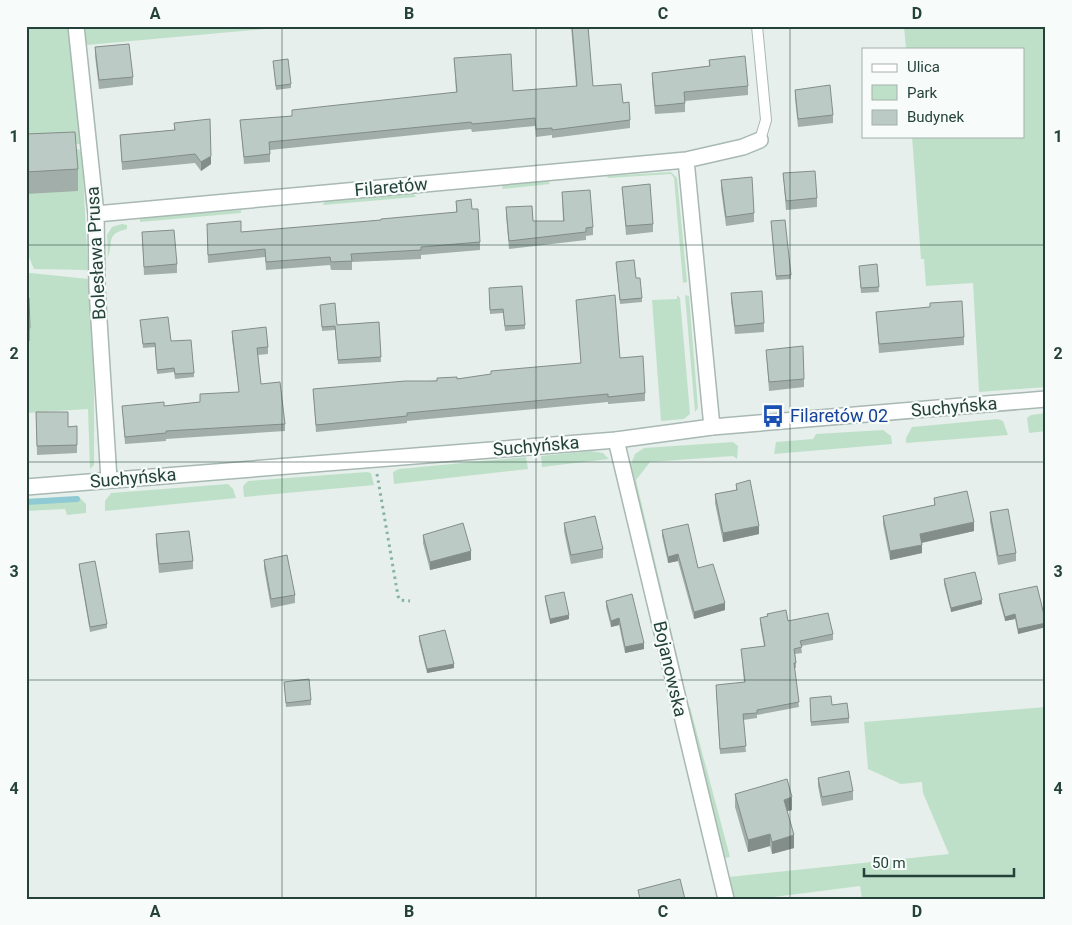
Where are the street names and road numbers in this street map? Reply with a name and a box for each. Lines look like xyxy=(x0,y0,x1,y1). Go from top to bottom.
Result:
street label: Filaretów xyxy=(353,173,429,200)
street label: Bolesława Prusa xyxy=(82,186,109,320)
street label: Suchyńska xyxy=(910,392,998,421)
street label: Suchyńska xyxy=(492,431,580,460)
street label: Suchyńska xyxy=(89,463,177,492)
street label: Bojanowska xyxy=(649,619,692,719)

